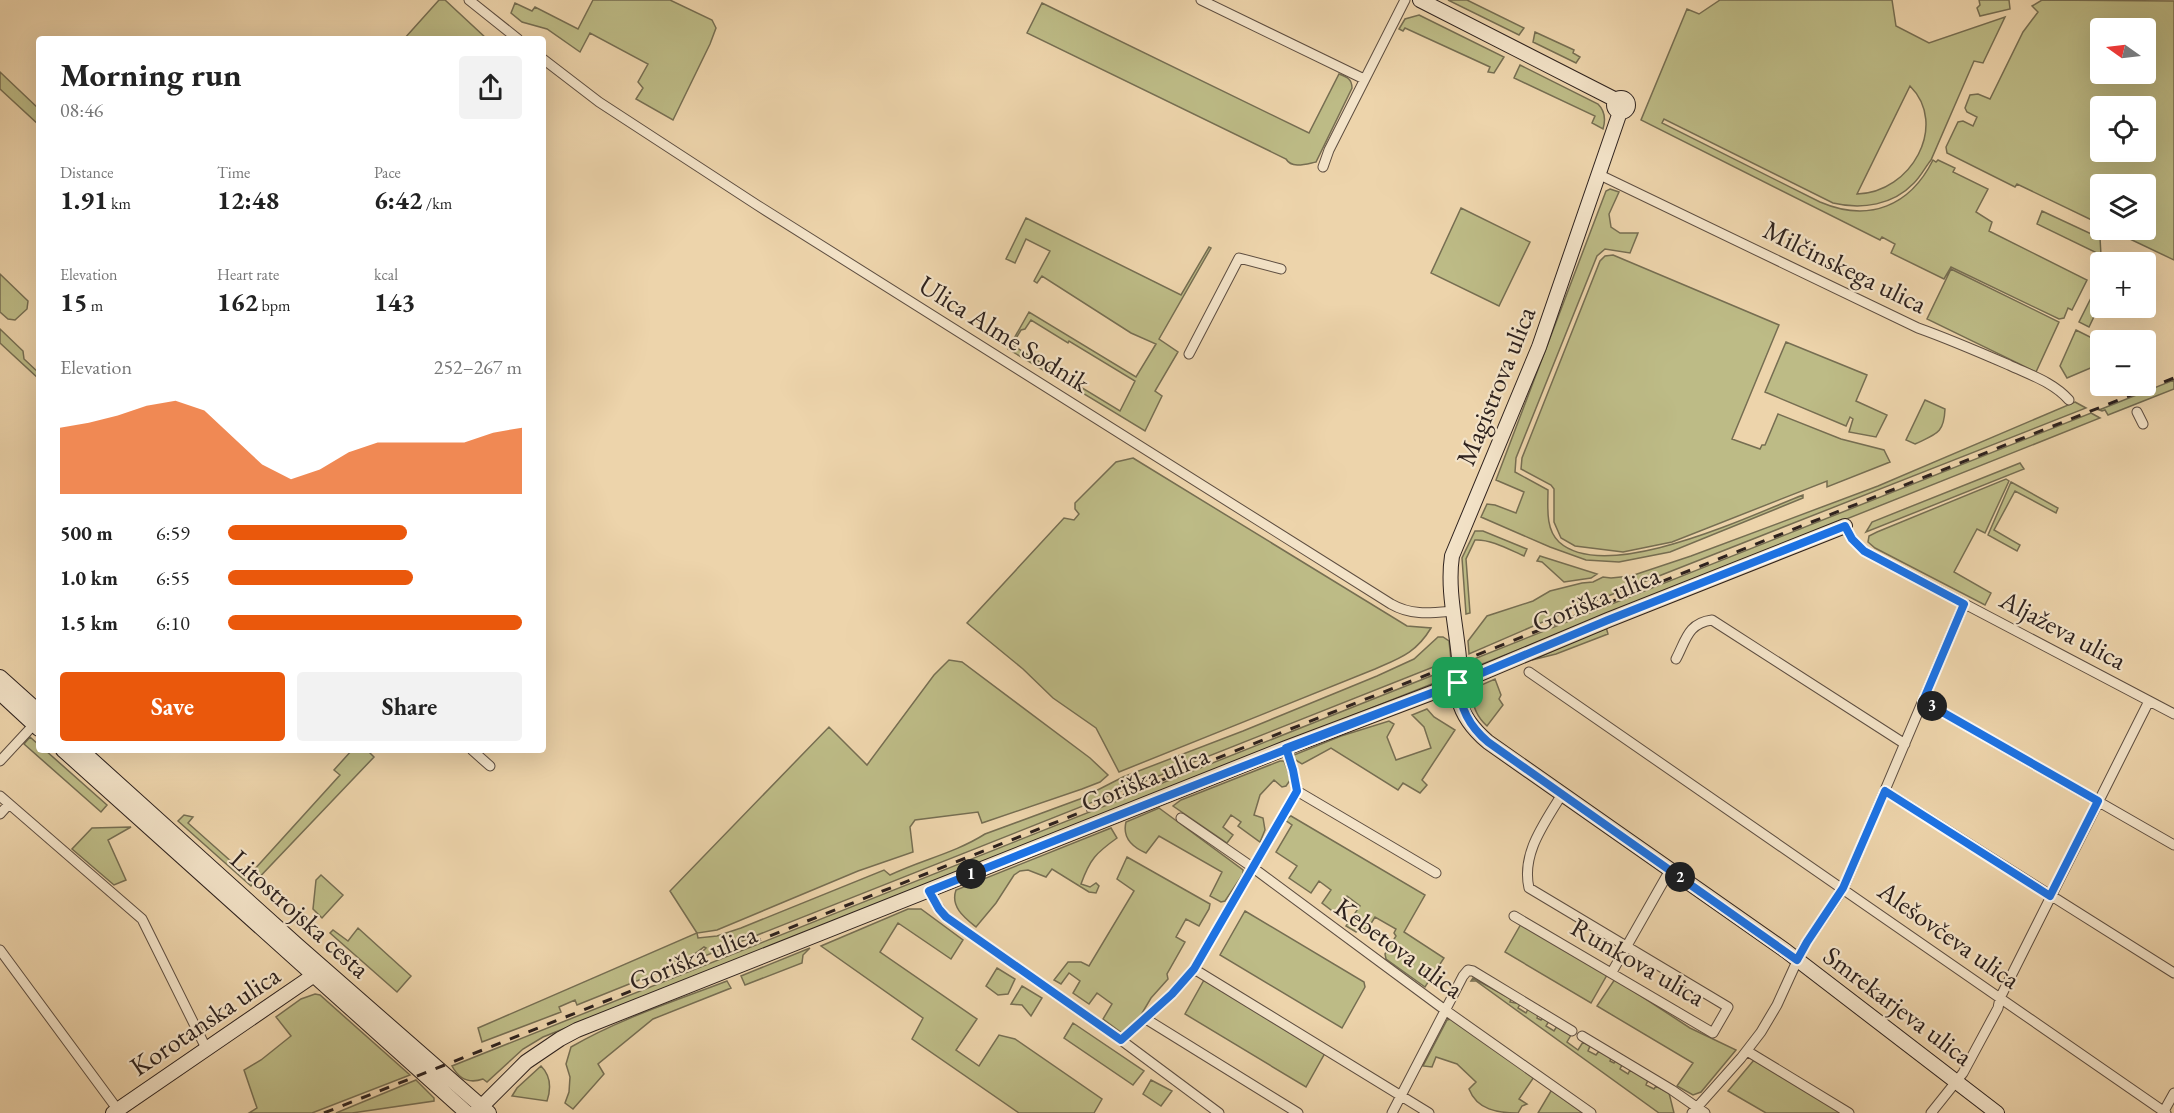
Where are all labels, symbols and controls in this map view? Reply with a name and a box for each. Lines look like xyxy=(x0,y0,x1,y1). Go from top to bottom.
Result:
north arrow xyxy=(2090,18,2156,84)
map controls xyxy=(2090,18,2156,396)
text: Morning run xyxy=(60,53,242,96)
button: share xyxy=(459,56,522,119)
button: locate xyxy=(2090,96,2156,162)
text: 08:46 xyxy=(60,97,103,123)
text: Distance xyxy=(60,162,113,183)
text: Time xyxy=(217,162,250,183)
text: Pace xyxy=(374,162,401,183)
button: layers xyxy=(2090,174,2156,240)
text: 1.91 xyxy=(60,183,108,217)
text: 12:48 xyxy=(217,183,279,217)
text: 6:42 xyxy=(374,183,423,217)
text: km xyxy=(108,193,131,214)
text: /km xyxy=(423,193,452,214)
street label: Milčinskega ulica xyxy=(1758,212,1933,321)
button: + xyxy=(2090,252,2156,318)
text: Elevation xyxy=(60,264,118,285)
text: Heart rate xyxy=(217,264,279,285)
text: kcal xyxy=(374,264,398,285)
street label: Ulica Alme Sodnik xyxy=(912,267,1097,400)
text: 15 xyxy=(60,285,88,319)
text: 162 xyxy=(217,285,258,319)
text: 143 xyxy=(374,285,415,319)
text: m xyxy=(88,295,103,316)
text: bpm xyxy=(258,295,290,316)
street label: Magistrova ulica xyxy=(1448,301,1543,470)
button: − xyxy=(2090,330,2156,396)
text: Elevation xyxy=(60,354,132,380)
text: 252–267 m xyxy=(434,354,522,380)
text: 500 m xyxy=(60,520,113,546)
text: 6:59 xyxy=(156,520,190,546)
street label: Goriška ulica xyxy=(1527,557,1665,640)
text: 1.0 km xyxy=(60,565,118,591)
text: 6:55 xyxy=(156,565,190,591)
street label: Aljaževa ulica xyxy=(1993,581,2133,678)
text: 1.5 km xyxy=(60,610,118,636)
text: 6:10 xyxy=(156,610,190,636)
pin xyxy=(1432,657,1483,708)
icon: arrive xyxy=(1441,666,1474,699)
button: Save xyxy=(60,672,285,741)
button: Share xyxy=(297,672,522,741)
pin: 3 xyxy=(1917,691,1947,721)
text: 3 xyxy=(1928,695,1936,716)
street label: Goriška ulica xyxy=(1076,737,1214,820)
street label: Litostrojska cesta xyxy=(223,842,378,986)
pin: 1 xyxy=(956,859,986,889)
pin: 2 xyxy=(1665,862,1695,892)
text: 1 xyxy=(967,863,975,884)
text: 2 xyxy=(1676,866,1684,887)
street label: Alešovčeva ulica xyxy=(1871,872,2027,997)
street label: Kebetova ulica xyxy=(1328,889,1471,1006)
street label: Runkova ulica xyxy=(1565,909,1712,1014)
street label: Goriška ulica xyxy=(624,916,762,999)
street label: Smrekarjeva ulica xyxy=(1816,938,1980,1073)
street label: Korotanska ulica xyxy=(123,957,287,1084)

